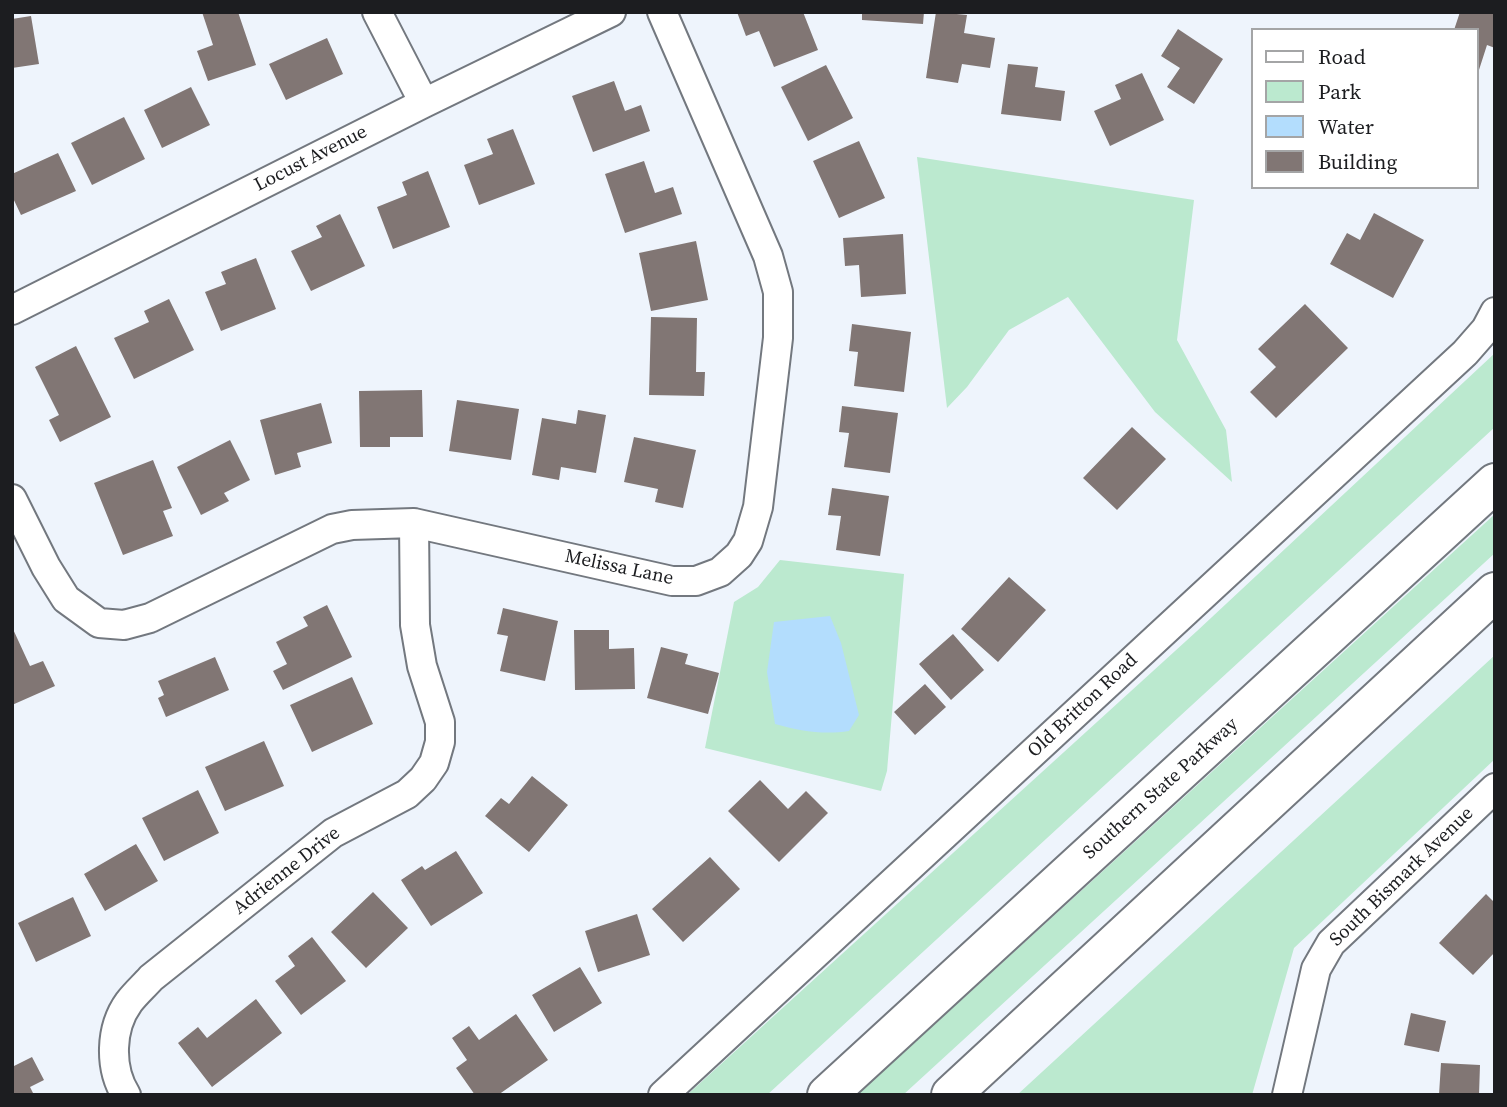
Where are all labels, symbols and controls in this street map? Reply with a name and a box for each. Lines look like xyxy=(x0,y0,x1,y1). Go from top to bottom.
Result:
legend xyxy=(1252,28,1479,189)
text: Road xyxy=(1318,42,1366,71)
text: Park xyxy=(1318,77,1361,106)
text: Water xyxy=(1318,112,1374,141)
street label: Locust Avenue xyxy=(251,121,371,197)
text: Building xyxy=(1318,147,1397,176)
street label: Melissa Lane xyxy=(563,545,675,591)
street label: Old Britton Road xyxy=(1023,649,1143,763)
street label: Southern State Parkway xyxy=(1079,713,1243,865)
street label: South Bismark Avenue xyxy=(1326,803,1478,951)
street label: Adrienne Drive xyxy=(229,822,345,920)

